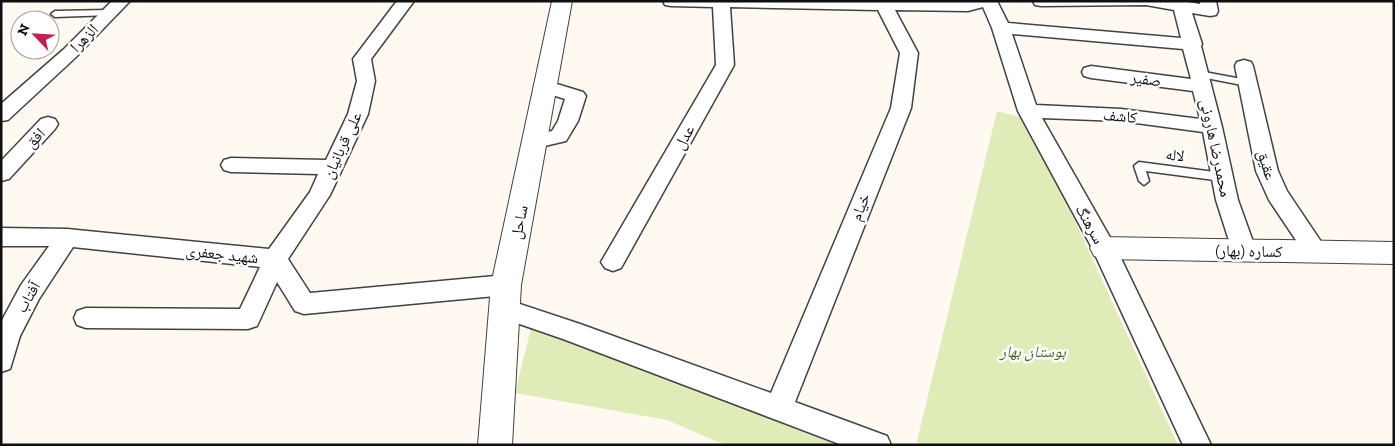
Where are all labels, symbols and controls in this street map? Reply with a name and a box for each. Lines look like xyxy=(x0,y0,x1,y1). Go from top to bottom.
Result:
north arrow xyxy=(10,10,60,60)
street label: الزهرا xyxy=(66,20,102,56)
text: N xyxy=(14,21,34,38)
street label: صفیر xyxy=(1128,67,1163,91)
street label: محمدرضا هارونی xyxy=(1195,97,1236,199)
street label: کاشف xyxy=(1102,105,1138,127)
street label: علی قربانیان xyxy=(318,108,367,182)
street label: عدل xyxy=(669,121,699,153)
street label: افق xyxy=(21,124,50,153)
street label: لاله xyxy=(1164,144,1186,166)
street label: عقیق xyxy=(1253,148,1281,183)
street label: خیام xyxy=(846,191,875,224)
street label: سرهنگ xyxy=(1071,201,1109,247)
street label: ساحل xyxy=(506,203,533,241)
street label: شهید جعفری xyxy=(185,241,259,268)
street label: کساره (بهار) xyxy=(1215,241,1283,261)
street label: آفتاب xyxy=(12,277,45,316)
park label: بوستان بهار xyxy=(999,342,1067,362)

